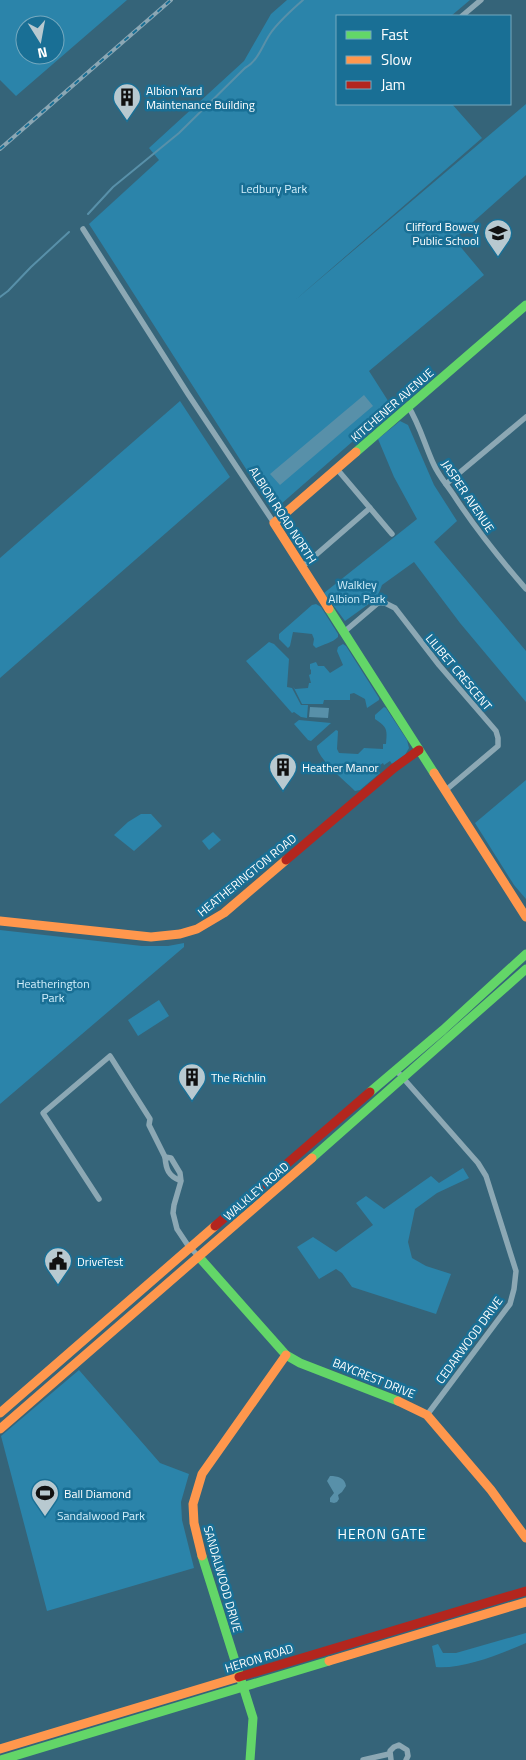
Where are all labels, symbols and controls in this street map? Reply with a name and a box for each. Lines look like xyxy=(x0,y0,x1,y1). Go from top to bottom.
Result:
north arrow xyxy=(15,15,65,65)
legend xyxy=(336,15,511,105)
text: Fast xyxy=(381,23,409,46)
text: N xyxy=(36,42,49,64)
text: Slow xyxy=(381,48,412,71)
text: Jam xyxy=(381,73,405,96)
place label: Albion Yard Maintenance Building xyxy=(146,81,255,114)
building icon: Albion Yard Maintenance Building xyxy=(112,82,142,121)
park label: Ledbury Park xyxy=(241,179,307,198)
place label: Clifford Bowey Public School xyxy=(405,217,479,250)
school or university icon: Clifford Bowey Public School xyxy=(483,218,513,257)
street label: KITCHENER AVENUE xyxy=(346,363,438,447)
street label: JASPER AVENUE xyxy=(437,456,499,536)
street label: ALBION ROAD NORTH xyxy=(244,463,322,567)
park label: Walkley Albion Park xyxy=(328,575,386,608)
street label: LILIBET CRESCENT xyxy=(421,630,497,715)
building icon: Heather Manor xyxy=(268,752,298,791)
place label: Heather Manor xyxy=(302,758,379,777)
street label: HEATHERINGTON ROAD xyxy=(193,829,301,921)
park label: Heatherington Park xyxy=(16,974,90,1007)
building icon: The Richlin xyxy=(177,1062,207,1101)
place label: The Richlin xyxy=(211,1068,266,1087)
street label: WALKLEY ROAD xyxy=(219,1157,293,1225)
public building icon: DriveTest xyxy=(43,1246,73,1285)
place label: DriveTest xyxy=(77,1252,124,1271)
street label: CEDARWOOD DRIVE xyxy=(431,1292,507,1388)
street label: BAYCREST DRIVE xyxy=(330,1353,419,1403)
sports icon: Ball Diamond xyxy=(30,1478,60,1517)
place label: Ball Diamond xyxy=(64,1484,131,1503)
park label: Sandalwood Park xyxy=(57,1506,145,1525)
street label: SANDALWOOD DRIVE xyxy=(199,1523,247,1635)
district label: HERON GATE xyxy=(337,1523,427,1544)
street label: HERON ROAD xyxy=(222,1638,296,1677)

